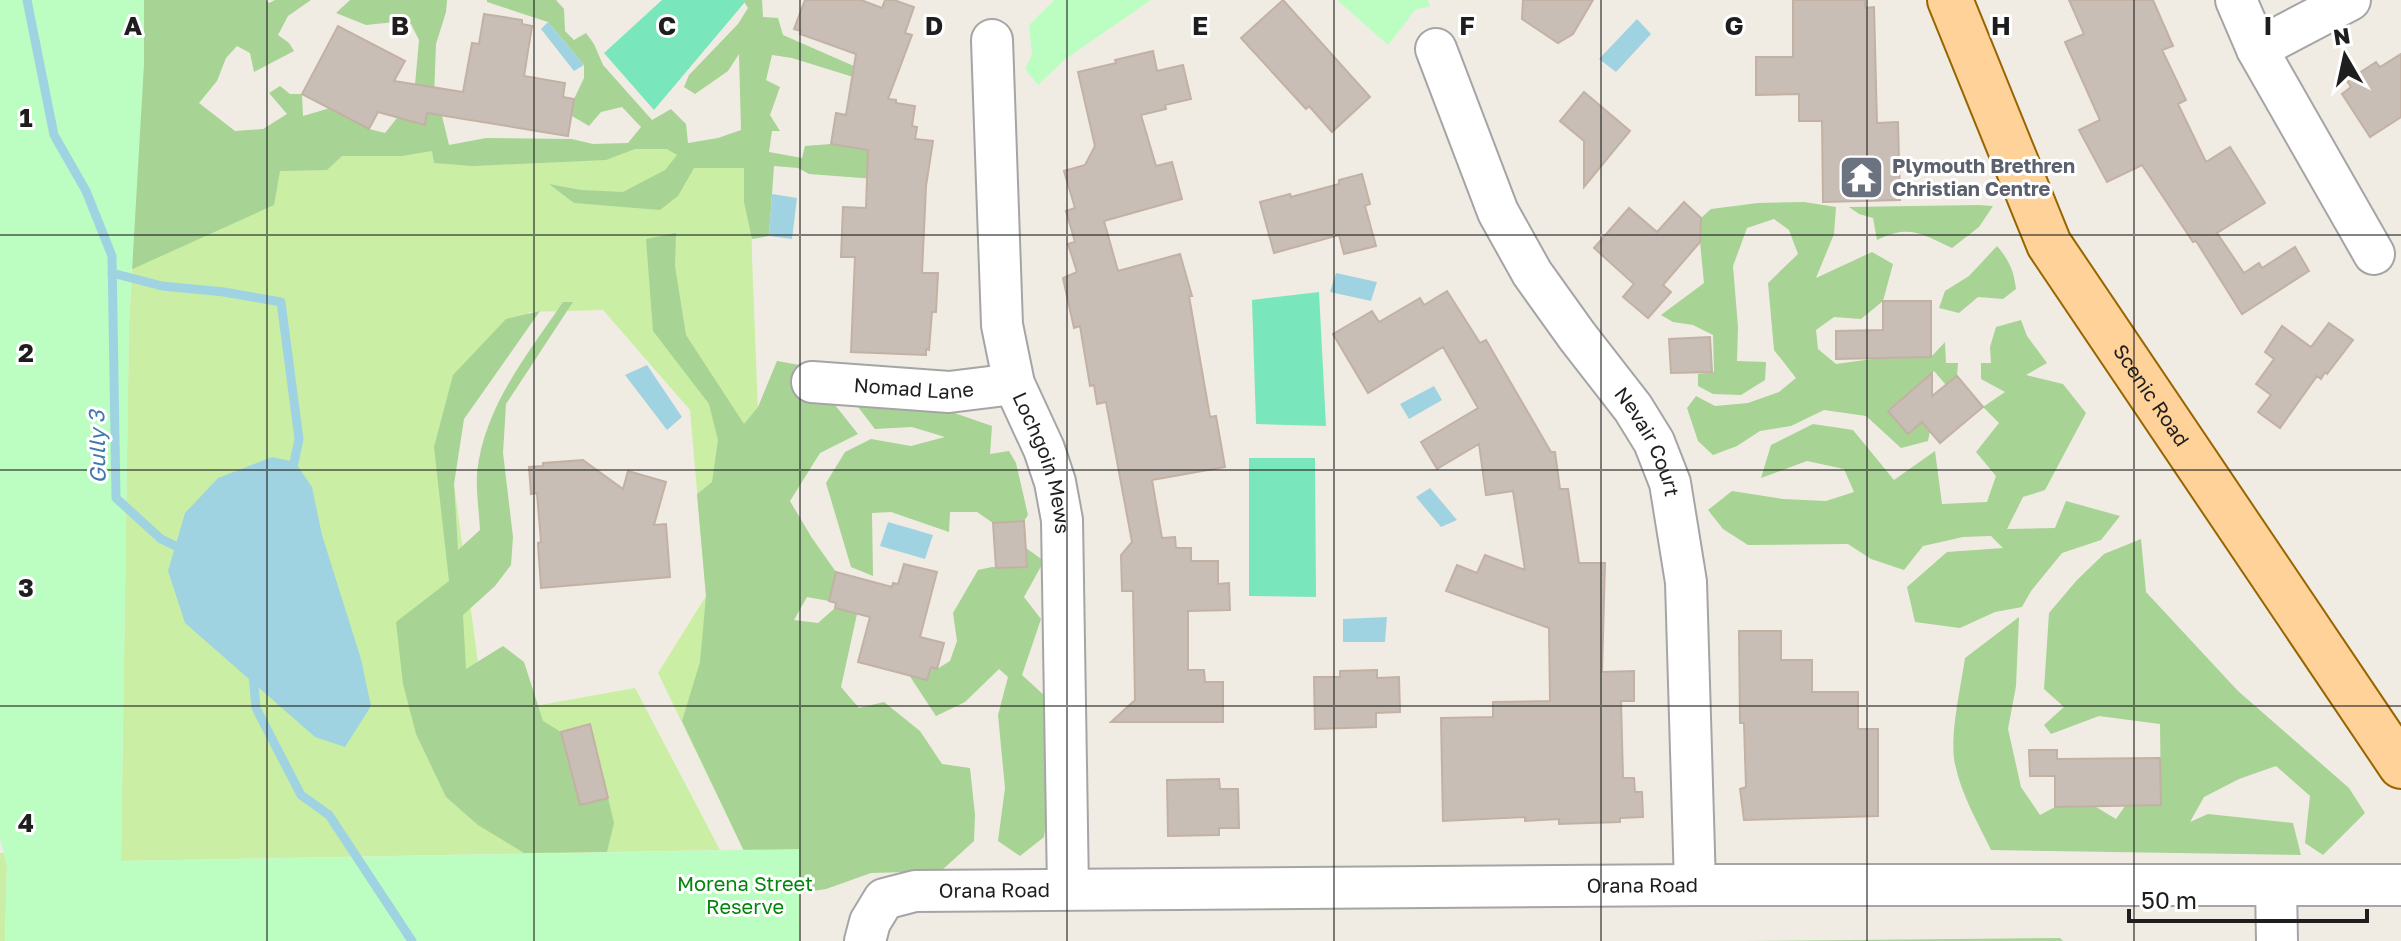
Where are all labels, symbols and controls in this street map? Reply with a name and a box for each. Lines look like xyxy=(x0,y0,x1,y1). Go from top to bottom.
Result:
text: A xyxy=(124,10,143,41)
text: B xyxy=(391,10,409,41)
text: C xyxy=(658,10,676,41)
text: D xyxy=(925,10,943,41)
text: E xyxy=(1192,10,1208,41)
text: F xyxy=(1459,10,1475,41)
text: G xyxy=(1724,10,1744,41)
text: H xyxy=(1991,10,2011,41)
text: I xyxy=(2264,10,2272,41)
north arrow xyxy=(2305,16,2385,96)
text: N xyxy=(2331,21,2352,50)
text: 1 xyxy=(19,102,33,133)
place label: Plymouth Brethren Christian Centre xyxy=(1892,153,2075,200)
temple icon: Plymouth Brethren Christian Centre xyxy=(1837,154,1885,202)
text: 2 xyxy=(18,337,34,368)
street label: Scenic Road xyxy=(2109,339,2195,451)
street label: Nomad Lane xyxy=(853,372,975,403)
street label: Nevair Court xyxy=(1610,382,1685,498)
street label: Lochgoin Mews xyxy=(1008,388,1075,534)
water label: Gully 3 xyxy=(82,408,111,484)
text: 3 xyxy=(18,572,34,603)
text: 4 xyxy=(18,807,34,838)
park label: Morena Street Reserve xyxy=(677,871,813,918)
street label: Orana Road xyxy=(1587,872,1698,897)
scale bar xyxy=(2129,873,2367,923)
street label: Orana Road xyxy=(939,877,1050,902)
text: 50 m xyxy=(2141,885,2197,914)

